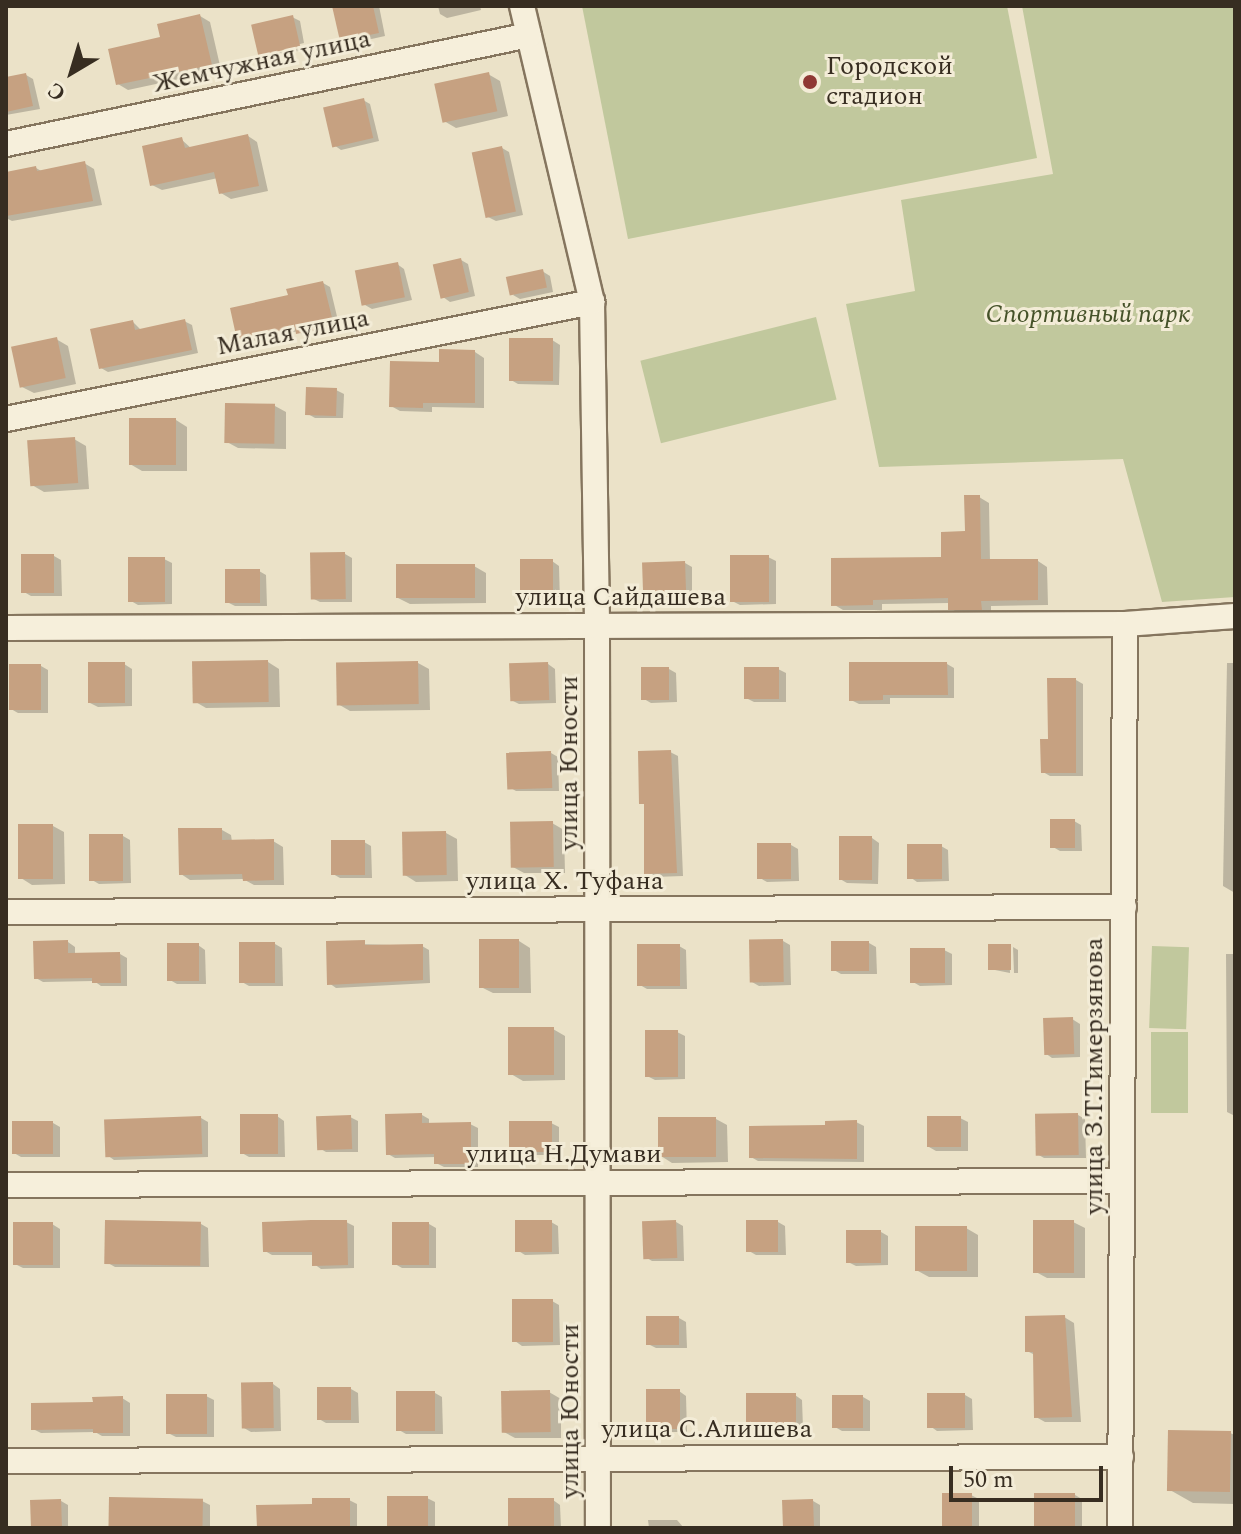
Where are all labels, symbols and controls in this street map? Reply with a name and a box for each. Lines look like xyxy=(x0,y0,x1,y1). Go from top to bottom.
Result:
street label: Жемчужная улица xyxy=(150,24,374,100)
north arrow xyxy=(32,32,112,112)
place label: Городской стадион xyxy=(826,51,953,112)
text: С xyxy=(41,73,73,109)
marker: Городской стадион xyxy=(801,73,819,91)
park label: Спортивный парк xyxy=(986,299,1190,331)
street label: Малая улица xyxy=(214,303,372,363)
street label: улица Сайдашева xyxy=(516,582,726,614)
street label: улица Юности xyxy=(554,676,586,850)
street label: улица Х. Туфана xyxy=(466,866,664,898)
street label: улица З.Т.Тимерзянова xyxy=(1079,938,1111,1214)
street label: улица Н.Думави xyxy=(466,1139,662,1171)
street label: улица Юности xyxy=(555,1324,587,1498)
street label: улица С.Алишева xyxy=(602,1414,812,1446)
scale bar xyxy=(953,1450,1107,1500)
text: 50 m xyxy=(963,1462,1014,1498)

